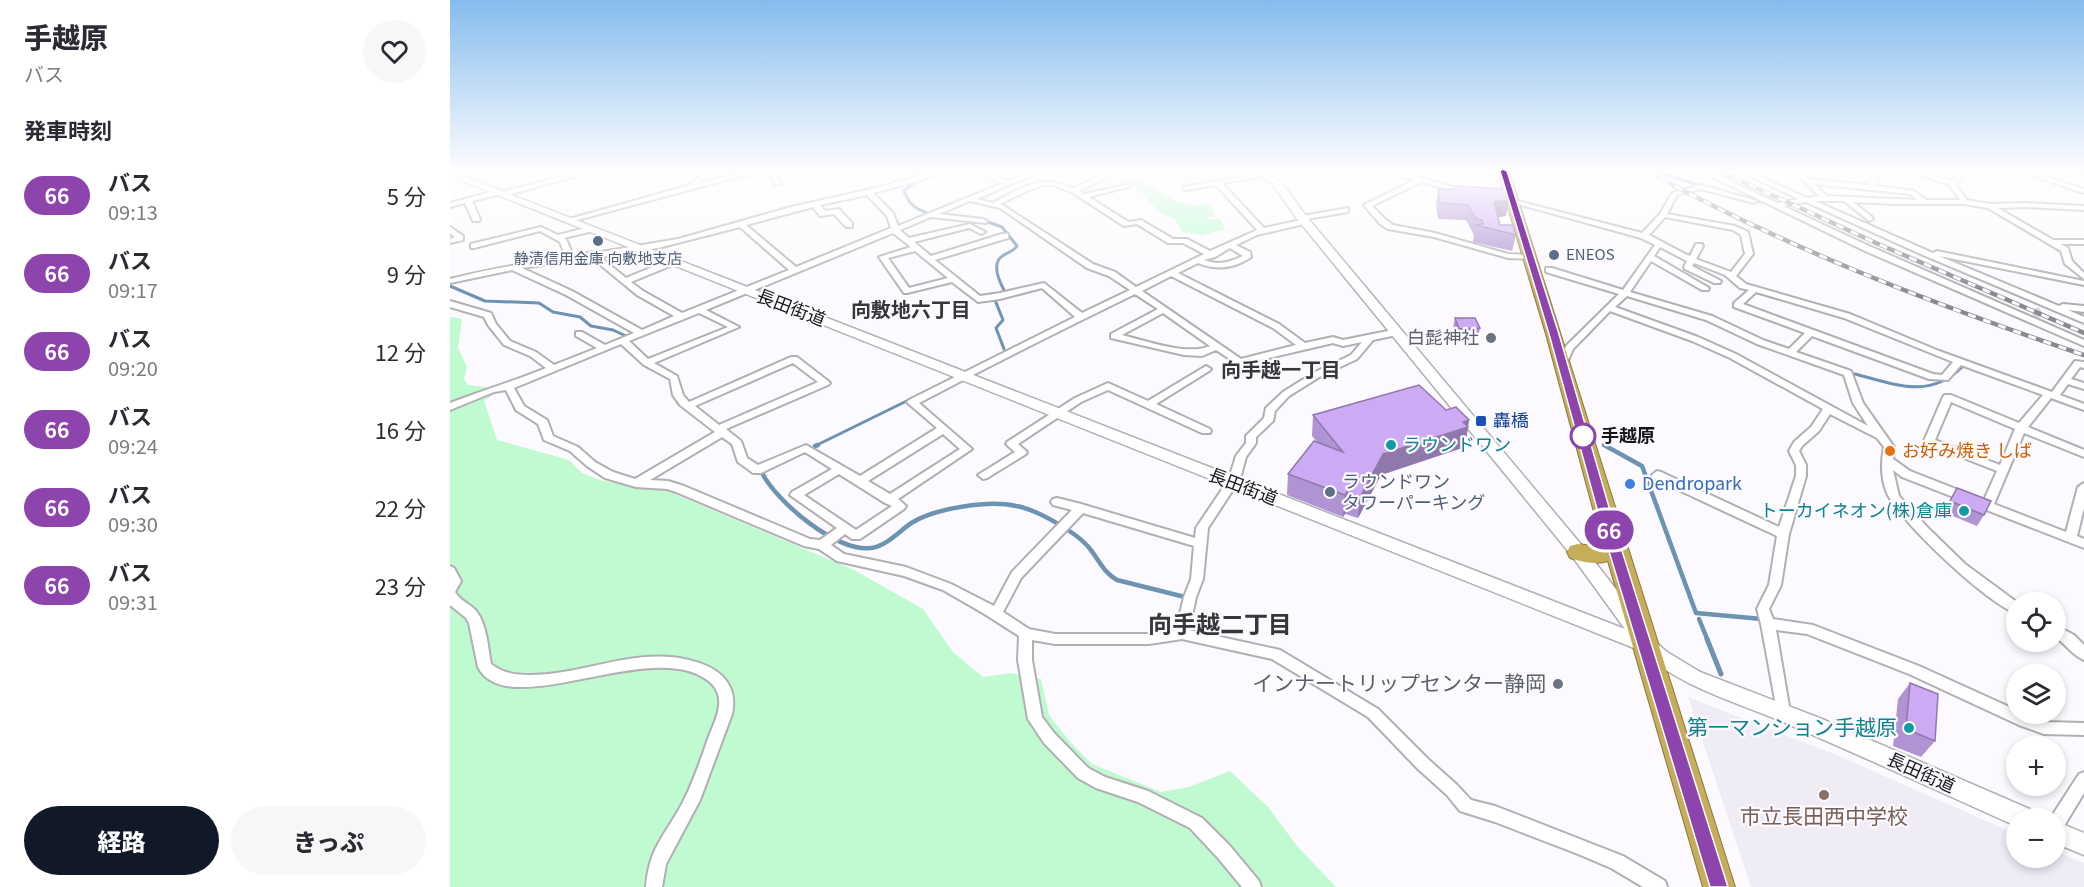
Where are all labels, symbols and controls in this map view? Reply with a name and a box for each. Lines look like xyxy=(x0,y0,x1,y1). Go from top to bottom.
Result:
text: 手越原 xyxy=(24,16,108,56)
button: heart xyxy=(363,20,426,83)
text: バス xyxy=(24,59,64,88)
text: 発車時刻 xyxy=(24,113,112,145)
text: バス xyxy=(108,165,152,197)
text: 5 分 xyxy=(387,179,426,211)
text: 66 xyxy=(45,180,69,210)
text: 09:13 xyxy=(108,197,158,226)
marker: 静清信用金庫 向敷地支店 xyxy=(591,234,605,248)
text: バス xyxy=(108,243,152,275)
place label: ENEOS xyxy=(1566,243,1615,264)
place label: 静清信用金庫 向敷地支店 xyxy=(514,247,682,268)
marker: ENEOS xyxy=(1547,248,1561,262)
text: 9 分 xyxy=(387,257,426,289)
text: 66 xyxy=(45,258,69,288)
text: 09:17 xyxy=(108,275,158,304)
street label: 長田街道 xyxy=(753,281,830,331)
district label: 向敷地六丁目 xyxy=(851,294,971,323)
text: バス xyxy=(108,321,152,353)
place label: 白髭神社 xyxy=(1407,323,1479,349)
marker: 白髭神社 xyxy=(1484,331,1498,345)
text: 12 分 xyxy=(375,335,426,367)
text: 66 xyxy=(45,336,69,366)
text: 09:20 xyxy=(108,353,158,382)
district label: 向手越一丁目 xyxy=(1221,354,1341,383)
text: バス xyxy=(108,399,152,431)
place label: 轟橋 xyxy=(1493,406,1529,432)
text: 16 分 xyxy=(375,413,426,445)
text: 66 xyxy=(45,414,69,444)
marker: 轟橋 xyxy=(1474,414,1488,428)
place label: 手越原 xyxy=(1601,421,1655,447)
marker: 手越原 xyxy=(1570,423,1596,449)
place label: ラウンドワン xyxy=(1403,430,1511,456)
text: 09:24 xyxy=(108,431,158,460)
place label: お好み焼き しば xyxy=(1902,436,2032,462)
marker: ラウンドワン xyxy=(1384,438,1398,452)
marker: お好み焼き しば xyxy=(1883,444,1897,458)
street label: 長田街道 xyxy=(1205,460,1282,510)
place label: ラウンドワン タワーパーキング xyxy=(1342,467,1485,514)
place label: Dendropark xyxy=(1642,469,1742,495)
text: バス xyxy=(108,477,152,509)
marker: Dendropark xyxy=(1623,477,1637,491)
marker: ラウンドワン タワーパーキング xyxy=(1323,485,1337,499)
text: 22 分 xyxy=(375,491,426,523)
text: 66 xyxy=(45,492,69,522)
place label: トーカイネオン(株)倉庫 xyxy=(1760,496,1952,522)
marker: トーカイネオン(株)倉庫 xyxy=(1957,504,1971,518)
text: 09:30 xyxy=(108,509,158,538)
line badge: 66 xyxy=(1582,510,1636,550)
text: 66 xyxy=(1597,515,1621,545)
text: バス xyxy=(108,555,152,587)
text: 23 分 xyxy=(375,569,426,601)
text: 66 xyxy=(45,570,69,600)
text: 09:31 xyxy=(108,587,158,616)
map controls xyxy=(2006,592,2066,868)
button: locate xyxy=(2006,592,2066,652)
district label: 向手越二丁目 xyxy=(1148,605,1292,640)
button: layers xyxy=(2006,664,2066,724)
place label: インナートリップセンター静岡 xyxy=(1252,667,1546,697)
marker: インナートリップセンター静岡 xyxy=(1551,677,1565,691)
place label: 第一マンション手越原 xyxy=(1687,711,1897,741)
marker: 第一マンション手越原 xyxy=(1902,721,1916,735)
button: + xyxy=(2006,736,2066,796)
street label: 長田街道 xyxy=(1884,745,1960,798)
marker: 市立長田西中学校 xyxy=(1817,788,1831,802)
place label: 市立長田西中学校 xyxy=(1740,800,1908,830)
button: 経路 xyxy=(24,806,219,875)
button: きっぷ xyxy=(231,806,426,875)
button: − xyxy=(2006,808,2066,868)

